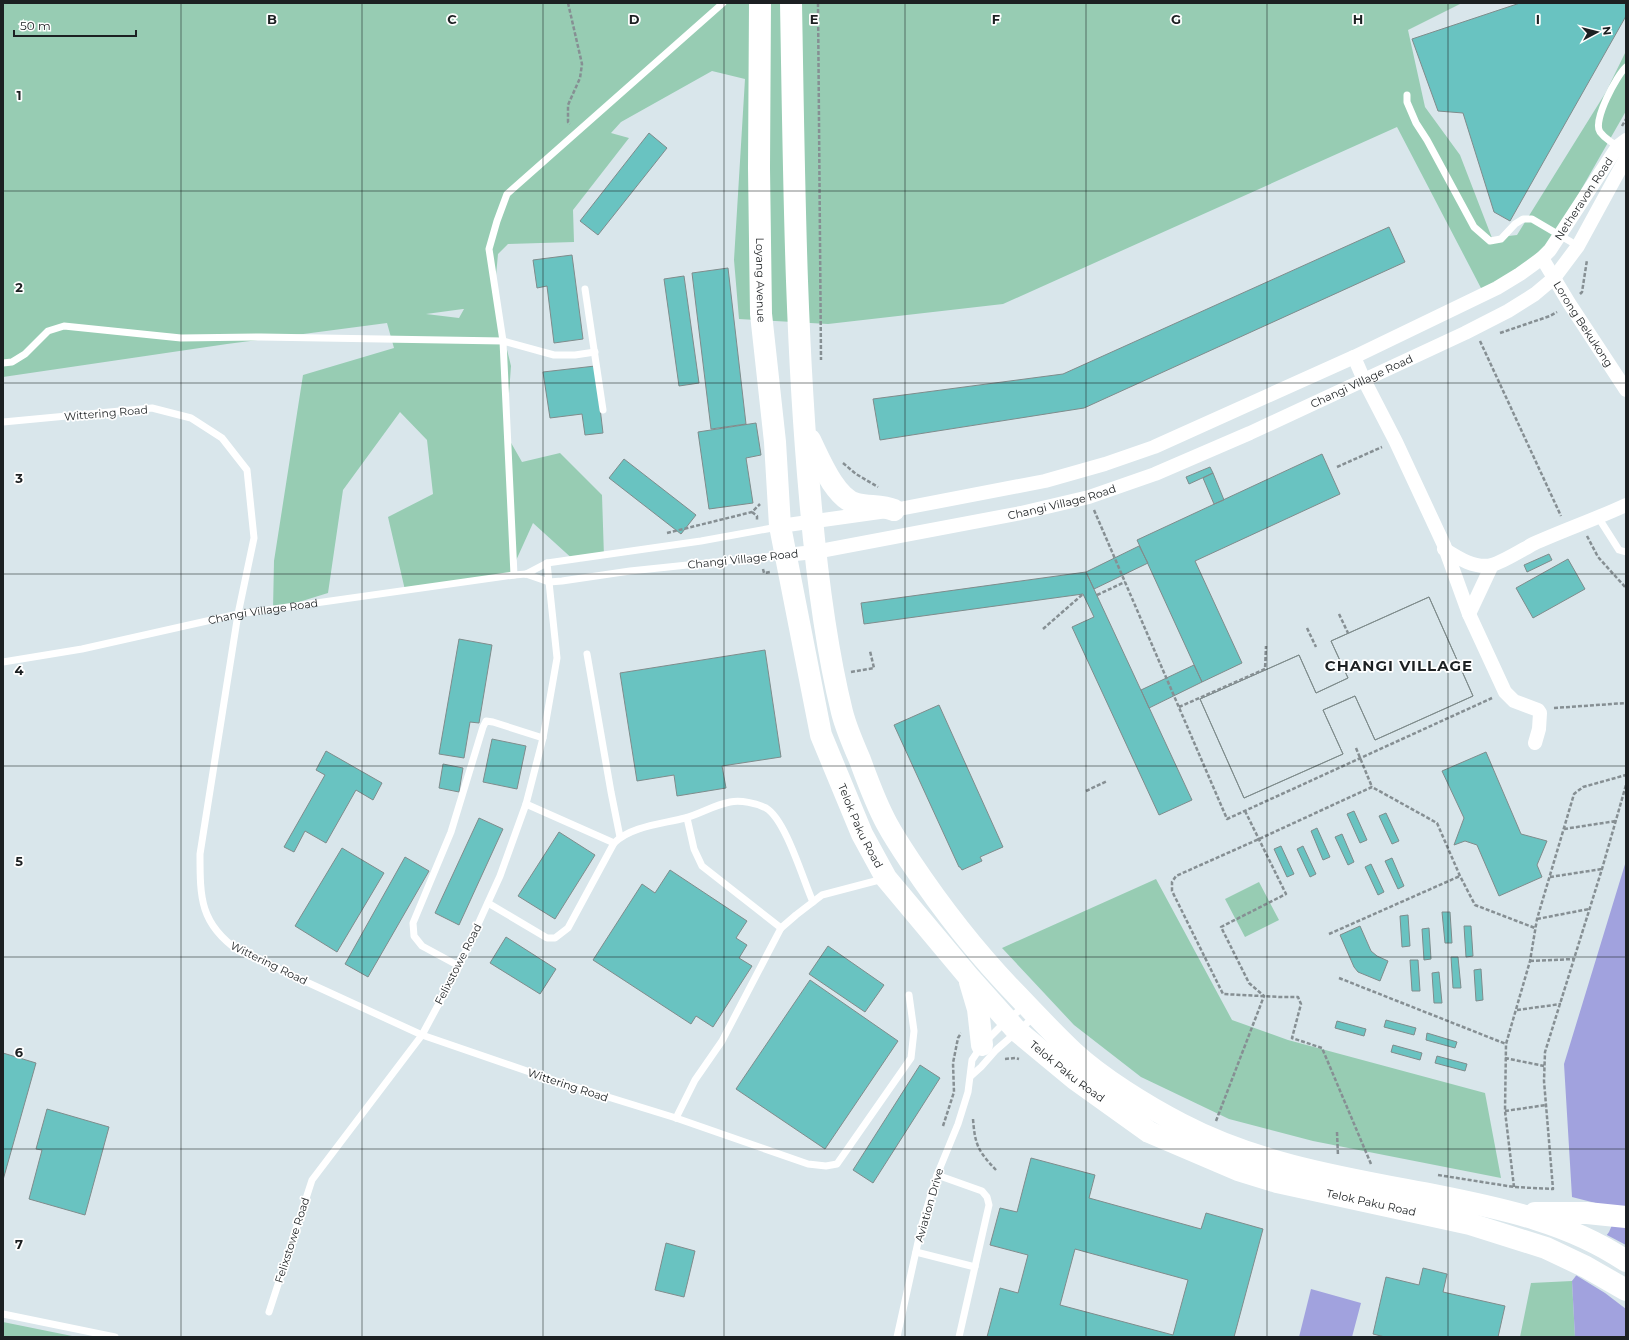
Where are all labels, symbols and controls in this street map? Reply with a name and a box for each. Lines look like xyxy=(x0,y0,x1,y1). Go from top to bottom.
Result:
text: B xyxy=(267,11,277,27)
text: C xyxy=(447,11,457,27)
text: D xyxy=(629,11,640,27)
text: E xyxy=(810,11,819,27)
text: F xyxy=(992,11,1000,27)
text: G xyxy=(1171,11,1181,27)
text: H xyxy=(1353,11,1363,27)
text: I xyxy=(1536,11,1540,27)
scale bar xyxy=(14,12,136,38)
north arrow xyxy=(1577,12,1617,52)
text: 50 m xyxy=(20,18,51,33)
text: N xyxy=(1599,26,1614,36)
text: 1 xyxy=(16,87,22,103)
street label: Netheravon Road xyxy=(1551,154,1616,243)
street label: Loyang Avenue xyxy=(753,237,769,323)
text: 2 xyxy=(15,279,23,295)
street label: Lorong Bekukong xyxy=(1551,279,1616,370)
street label: Changi Village Road xyxy=(1308,351,1415,411)
street label: Wittering Road xyxy=(64,402,148,424)
text: 3 xyxy=(14,470,23,486)
street label: Changi Village Road xyxy=(1006,481,1118,522)
street label: Changi Village Road xyxy=(687,546,799,572)
street label: Changi Village Road xyxy=(207,596,319,628)
district label: CHANGI VILLAGE xyxy=(1325,656,1473,675)
text: 4 xyxy=(15,662,24,678)
street label: Telok Paku Road xyxy=(835,782,886,870)
text: 5 xyxy=(15,853,23,869)
street label: Felixstowe Road xyxy=(432,921,484,1007)
street label: Wittering Road xyxy=(228,938,310,988)
street label: Telok Paku Road xyxy=(1027,1037,1107,1105)
text: 6 xyxy=(15,1044,24,1060)
street label: Wittering Road xyxy=(526,1065,610,1105)
street label: Aviation Drive xyxy=(912,1166,946,1244)
street label: Telok Paku Road xyxy=(1325,1186,1417,1219)
street label: Felixstowe Road xyxy=(272,1195,312,1285)
text: 7 xyxy=(15,1236,23,1252)

